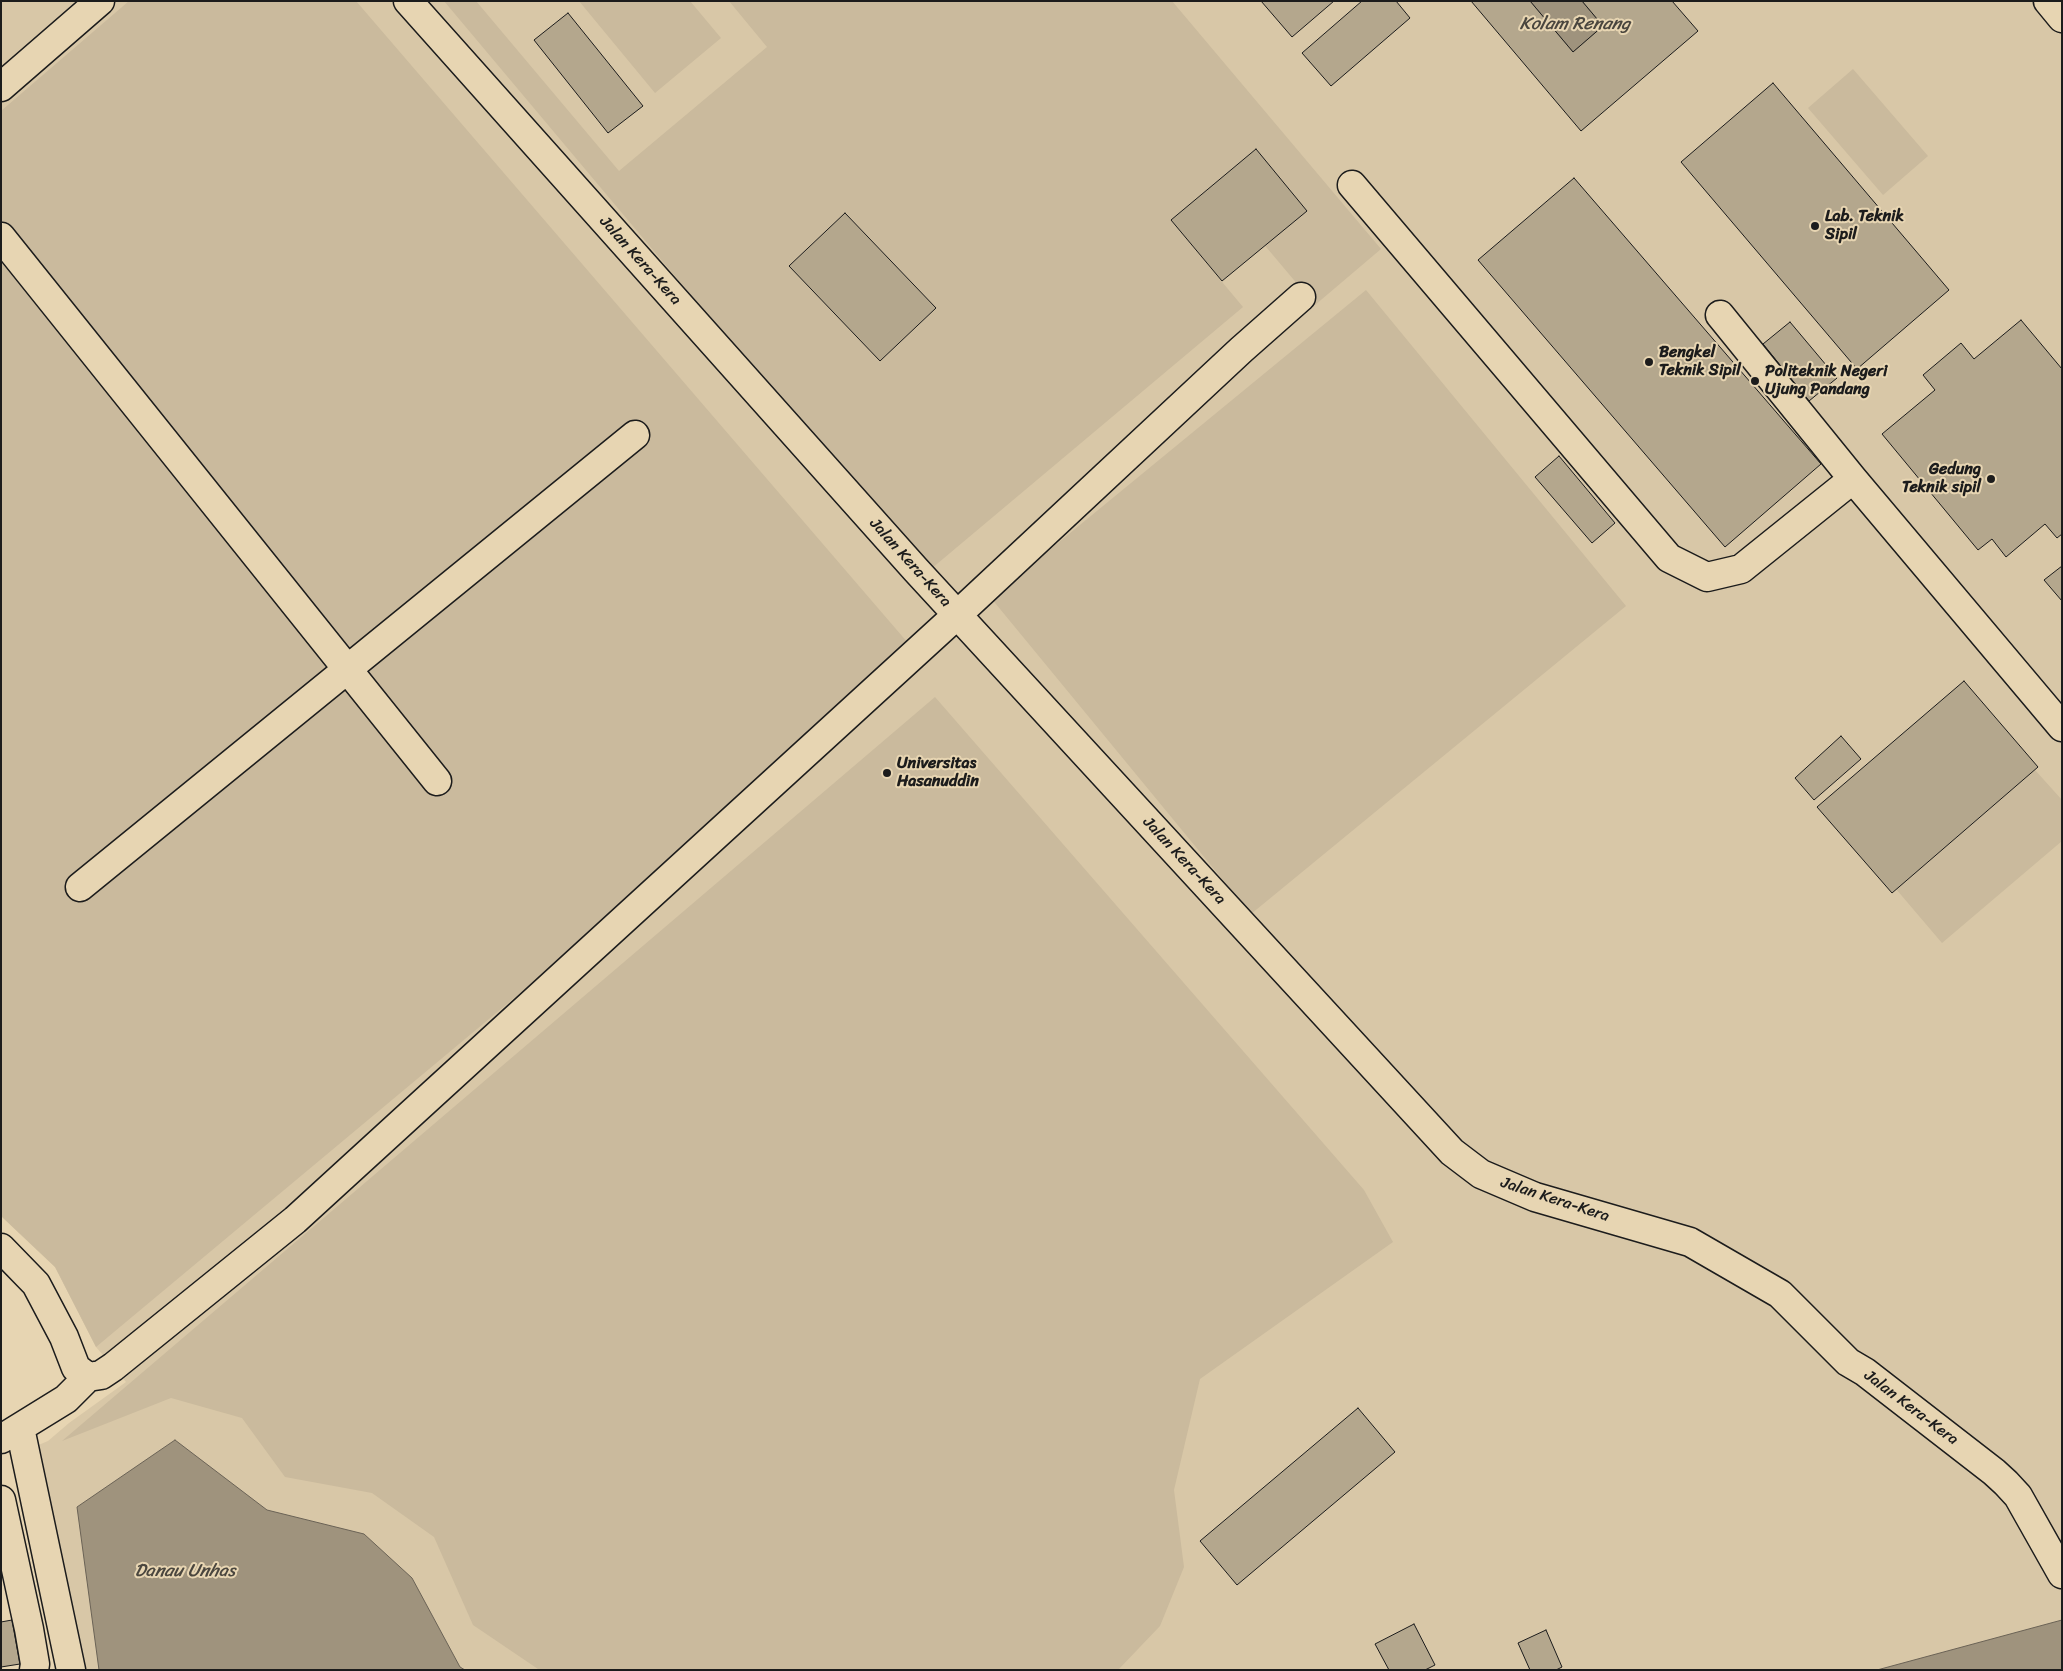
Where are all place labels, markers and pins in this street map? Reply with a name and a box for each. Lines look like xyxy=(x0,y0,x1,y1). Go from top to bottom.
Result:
place label: Lab. Teknik Sipil xyxy=(1825,207,1904,245)
marker: Lab. Teknik Sipil xyxy=(1809,220,1821,232)
place label: Bengkel Teknik Sipil xyxy=(1659,343,1741,381)
marker: Bengkel Teknik Sipil xyxy=(1643,356,1655,368)
place label: Politeknik Negeri Ujung Pandang xyxy=(1765,362,1887,400)
marker: Politeknik Negeri Ujung Pandang xyxy=(1749,375,1761,387)
place label: Gedung Teknik sipil xyxy=(1902,460,1981,498)
marker: Gedung Teknik sipil xyxy=(1985,473,1997,485)
place label: Universitas Hasanuddin xyxy=(897,754,979,792)
marker: Universitas Hasanuddin xyxy=(881,767,893,779)

